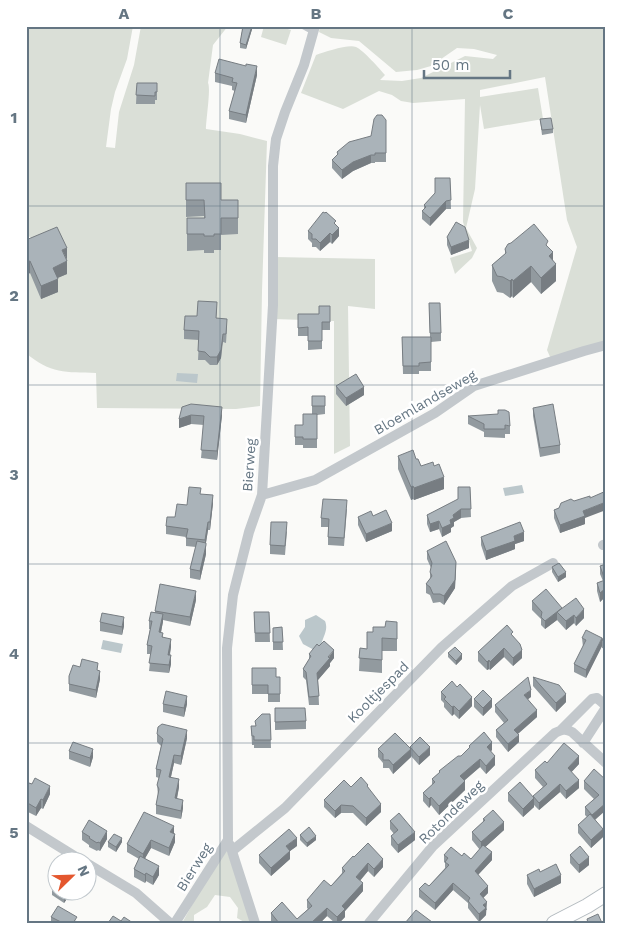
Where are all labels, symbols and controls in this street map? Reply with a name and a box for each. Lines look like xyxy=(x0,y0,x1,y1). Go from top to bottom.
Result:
text: A xyxy=(119,4,130,23)
text: B xyxy=(311,4,322,23)
text: C xyxy=(503,4,514,23)
scale bar xyxy=(424,48,511,80)
text: 50 m xyxy=(432,56,469,74)
text: 1 xyxy=(11,108,17,127)
text: 2 xyxy=(9,286,19,305)
street label: Bloemlandseweg xyxy=(371,366,479,438)
street label: Bierweg xyxy=(239,437,259,492)
text: 3 xyxy=(9,465,19,484)
text: 4 xyxy=(9,644,19,663)
street label: Kooltjespad xyxy=(344,658,412,726)
street label: Rotondeweg xyxy=(415,777,487,847)
text: 5 xyxy=(9,823,19,842)
street label: Bierweg xyxy=(173,840,215,894)
north arrow xyxy=(48,852,98,902)
text: N xyxy=(75,863,93,879)

